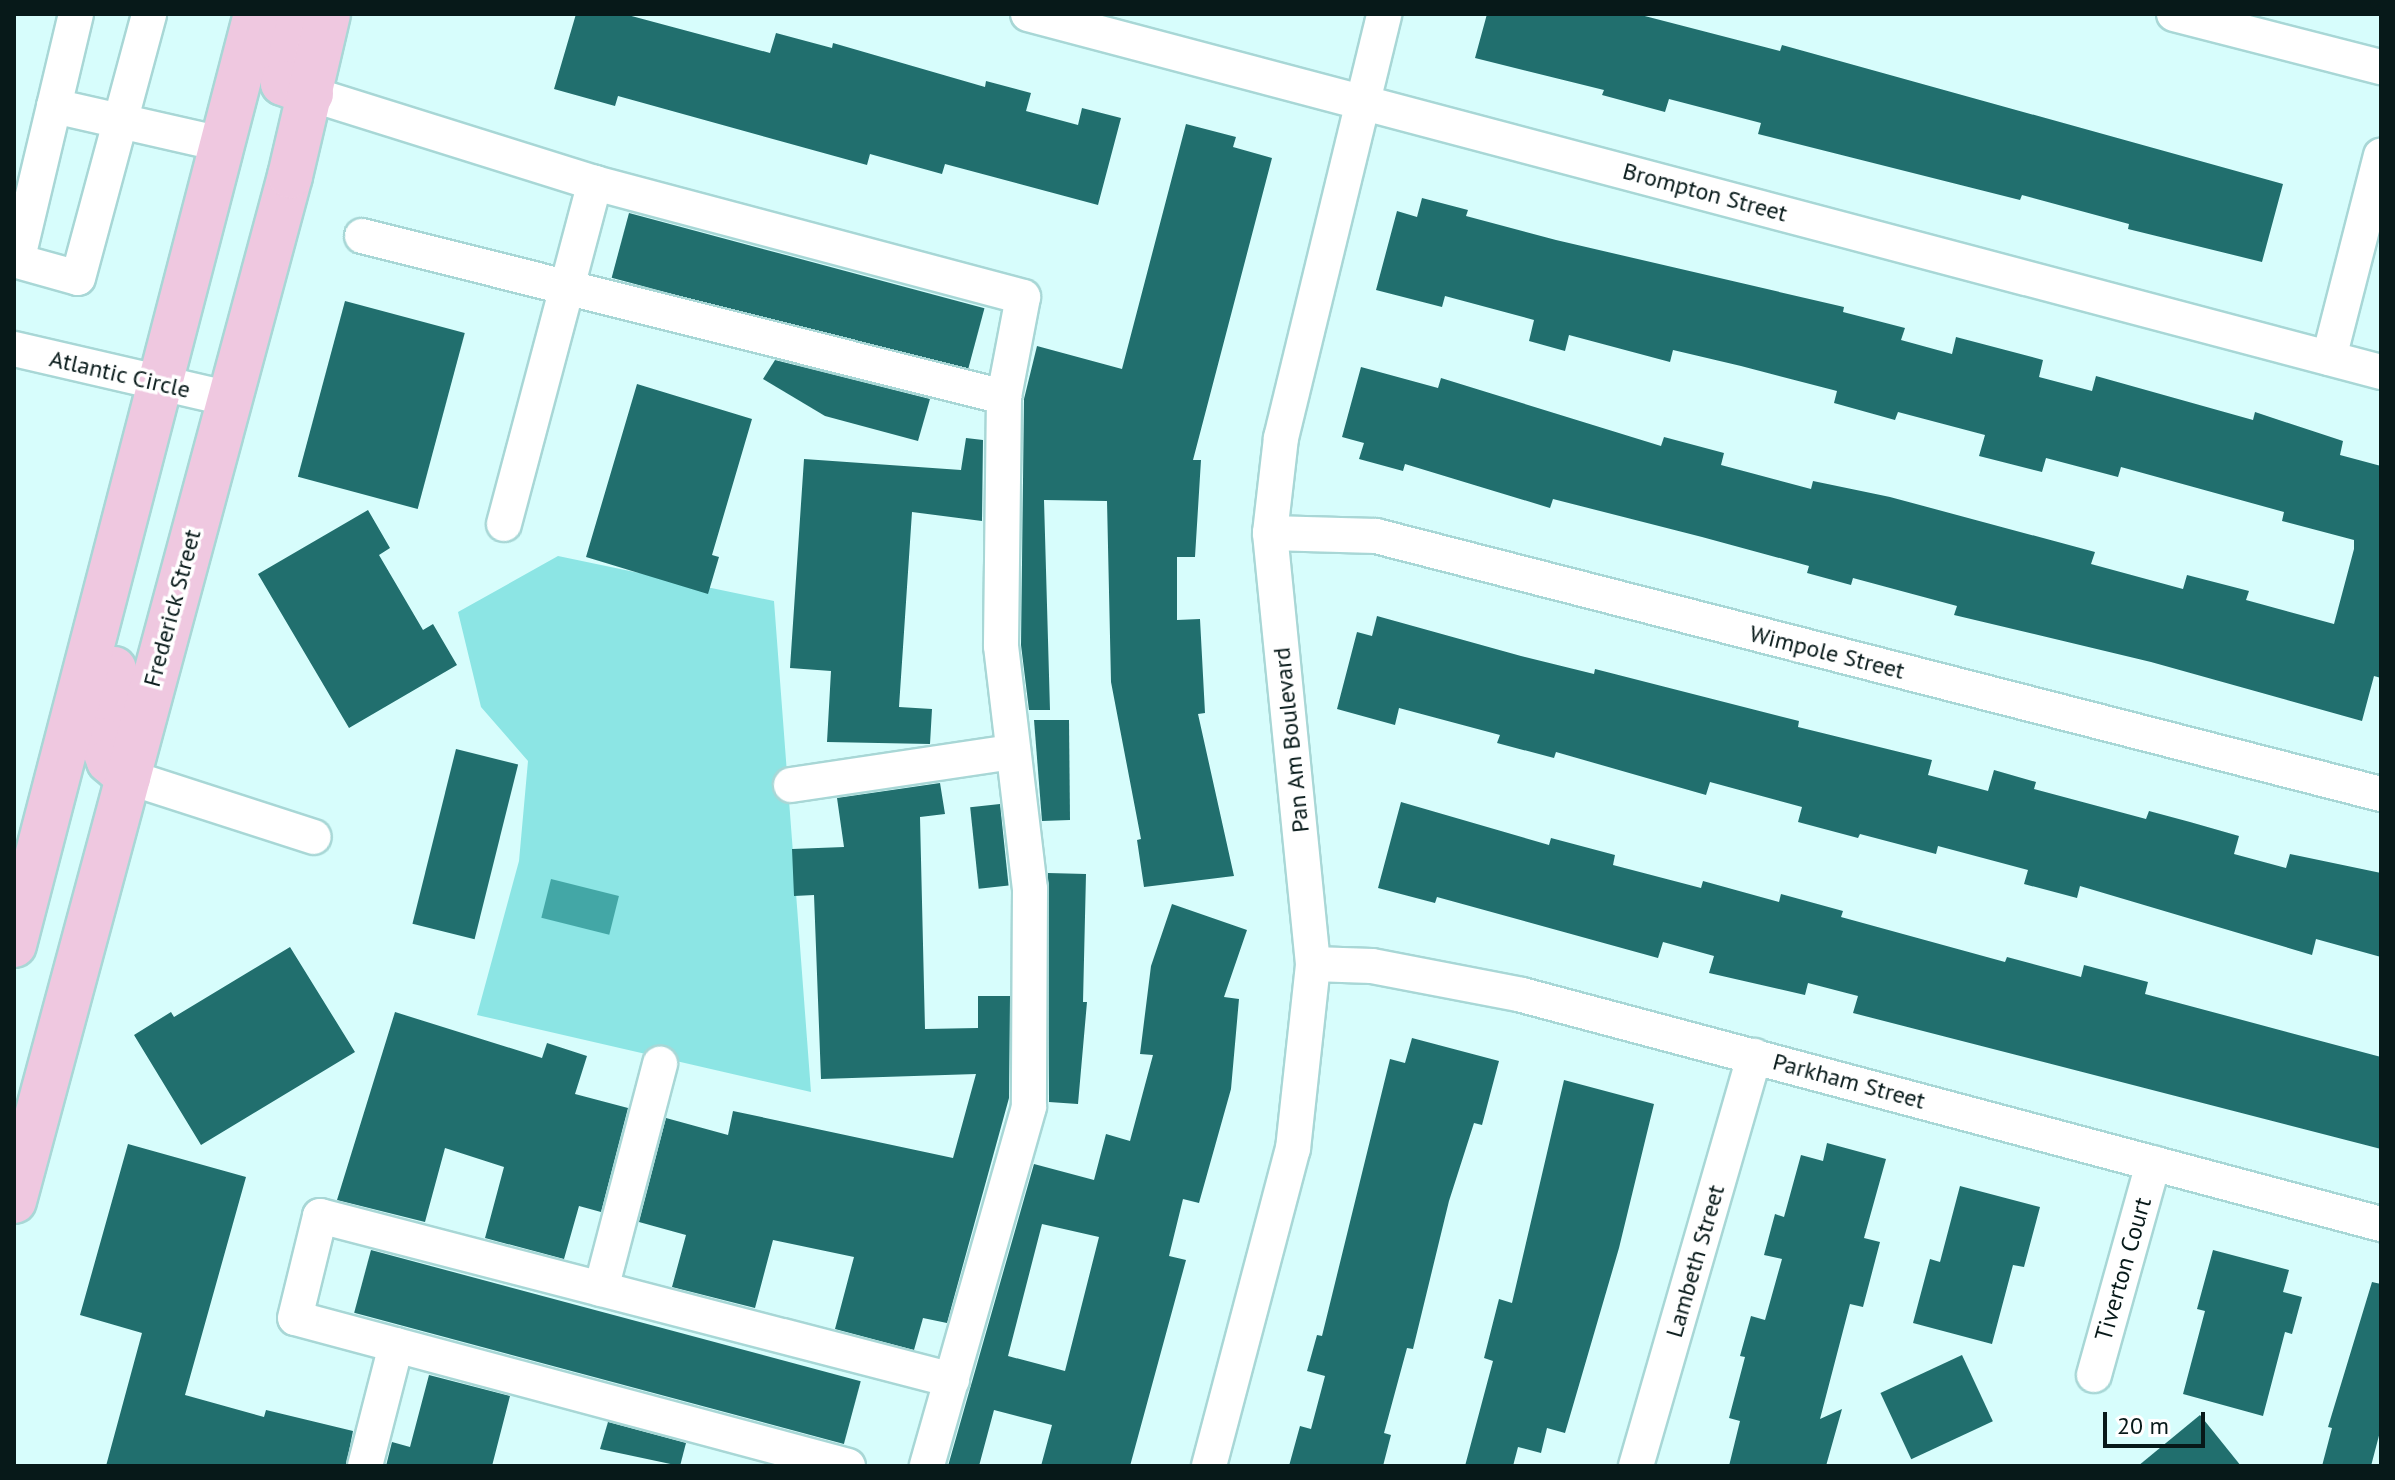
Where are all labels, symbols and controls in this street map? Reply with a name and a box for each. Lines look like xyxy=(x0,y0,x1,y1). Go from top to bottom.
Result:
street label: Brompton Street xyxy=(1620,156,1790,228)
street label: Atlantic Circle xyxy=(47,344,193,404)
street label: Frederick Street xyxy=(137,526,207,690)
street label: Wimpole Street xyxy=(1747,619,1907,685)
street label: Pan Am Boulevard xyxy=(1267,646,1315,834)
street label: Parkham Street xyxy=(1770,1047,1928,1115)
street label: Lambeth Street xyxy=(1659,1181,1731,1341)
street label: Tiverton Court xyxy=(2089,1194,2157,1344)
scale bar xyxy=(2107,1396,2209,1446)
text: 20 m xyxy=(2117,1410,2169,1441)

